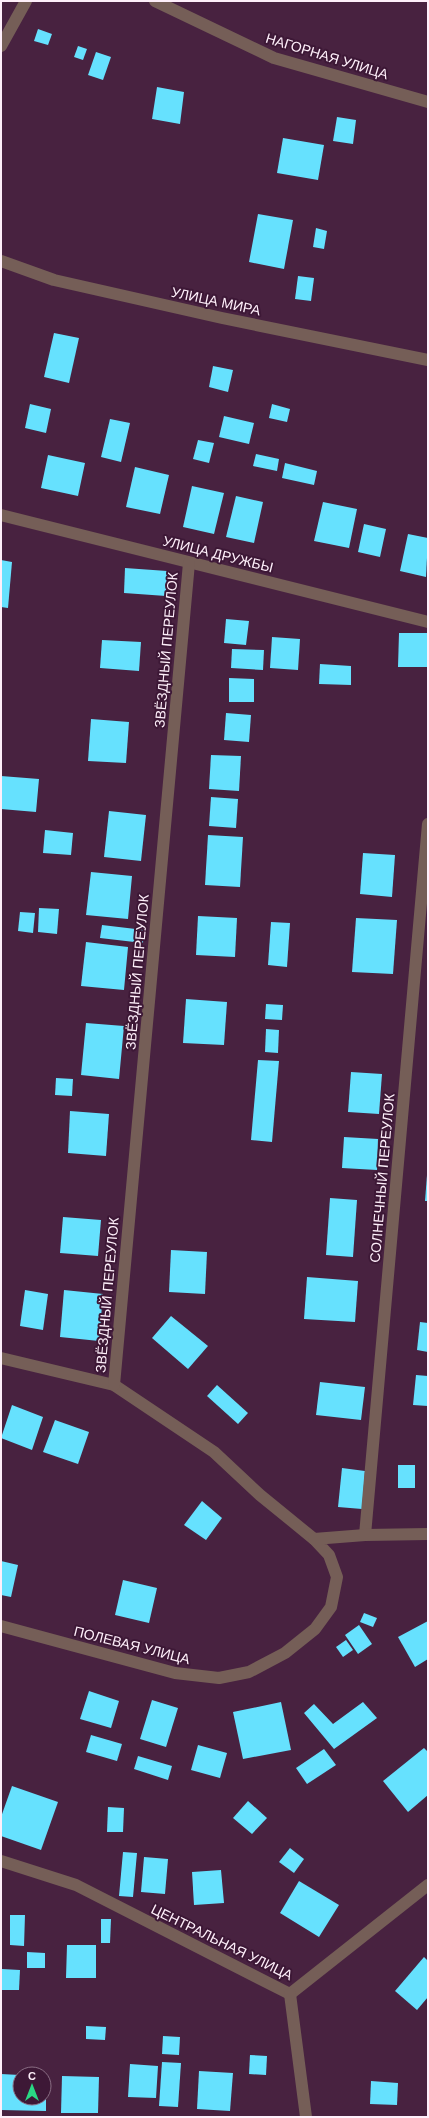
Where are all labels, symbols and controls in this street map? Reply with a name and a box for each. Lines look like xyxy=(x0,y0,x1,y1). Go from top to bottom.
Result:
street label: НАГОРНАЯ УЛИЦА xyxy=(264,30,391,82)
street label: УЛИЦА МИРА xyxy=(170,284,263,318)
street label: УЛИЦА ДРУЖБЫ xyxy=(161,533,275,575)
street label: ЗВЁЗДНЫЙ ПЕРЕУЛОК xyxy=(150,571,181,729)
street label: ЗВЁЗДНЫЙ ПЕРЕУЛОК xyxy=(121,893,152,1051)
street label: СОЛНЕЧНЫЙ ПЕРЕУЛОК xyxy=(366,1092,397,1263)
street label: ЗВЁЗДНЫЙ ПЕРЕУЛОК xyxy=(91,1216,122,1374)
street label: ПОЛЕВАЯ УЛИЦА xyxy=(72,1623,192,1667)
street label: ЦЕНТРАЛЬНАЯ УЛИЦА xyxy=(149,1901,296,1984)
north arrow xyxy=(12,2066,52,2106)
text: С xyxy=(28,2070,36,2082)

